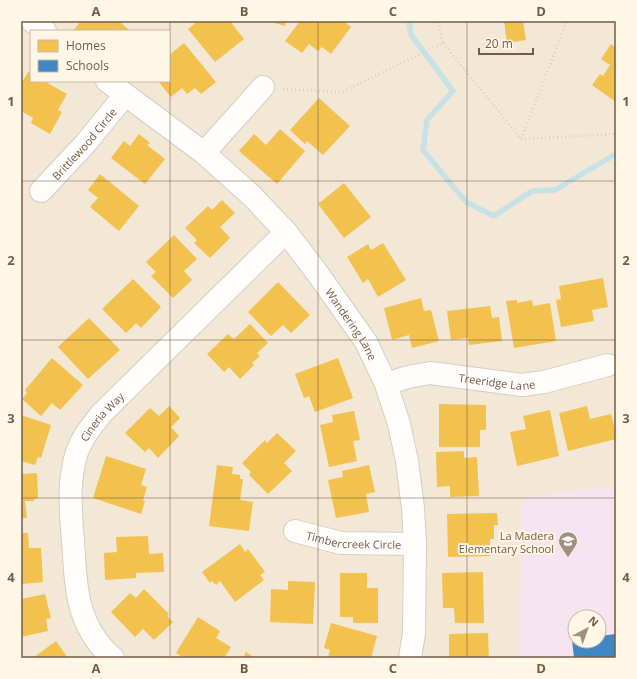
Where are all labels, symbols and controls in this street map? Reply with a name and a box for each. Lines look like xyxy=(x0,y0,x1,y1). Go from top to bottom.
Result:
text: A xyxy=(92,2,101,20)
text: B xyxy=(240,2,249,20)
text: C xyxy=(389,2,397,20)
text: D xyxy=(536,2,546,20)
legend xyxy=(30,30,170,82)
scale bar xyxy=(479,30,533,56)
text: 20 m xyxy=(485,35,513,52)
text: Homes xyxy=(66,37,106,54)
text: Schools xyxy=(66,57,109,74)
text: 1 xyxy=(7,92,15,110)
text: 1 xyxy=(622,92,630,110)
street label: Brittlewood Circle xyxy=(48,104,119,183)
text: 2 xyxy=(7,251,15,269)
text: 2 xyxy=(622,251,630,269)
street label: Wandering Lane xyxy=(323,285,381,362)
street label: Treeridge Lane xyxy=(458,369,536,392)
street label: Cineria Way xyxy=(76,388,127,444)
text: 3 xyxy=(7,409,15,427)
text: 3 xyxy=(622,409,630,427)
street label: Timbercreek Circle xyxy=(305,527,401,551)
place label: La Madera Elementary School xyxy=(459,528,554,556)
school or university icon: La Madera Elementary School xyxy=(557,530,579,558)
text: 4 xyxy=(7,568,15,586)
text: 4 xyxy=(622,568,630,586)
north arrow xyxy=(567,609,607,649)
text: N xyxy=(586,612,602,630)
text: A xyxy=(92,659,101,677)
text: B xyxy=(240,659,249,677)
text: C xyxy=(389,659,397,677)
text: D xyxy=(536,659,546,677)

